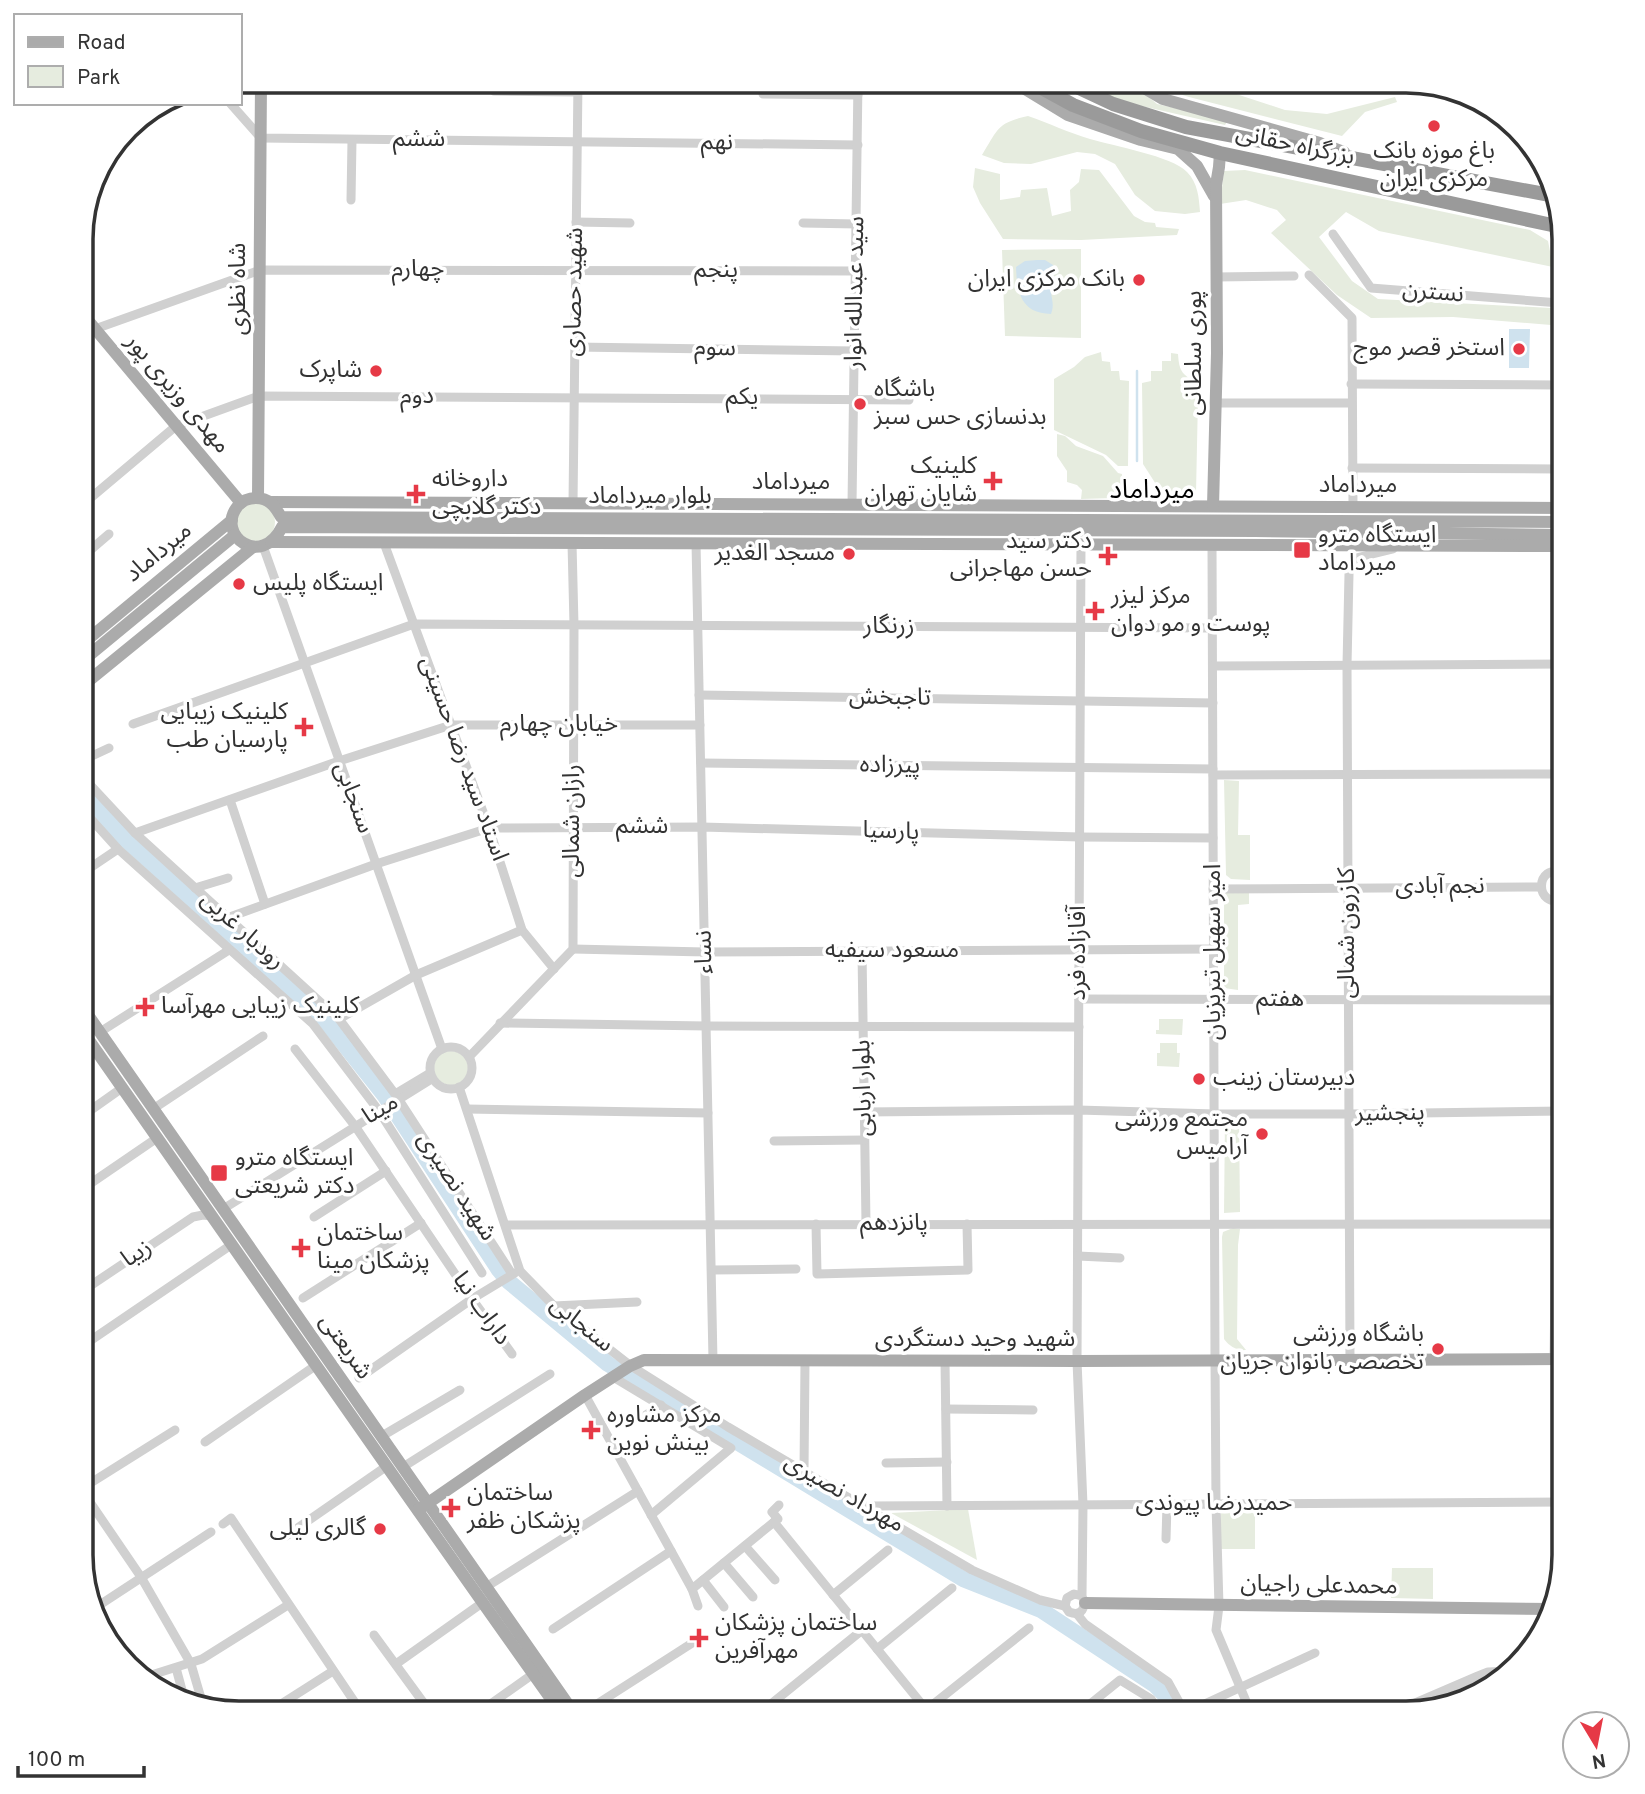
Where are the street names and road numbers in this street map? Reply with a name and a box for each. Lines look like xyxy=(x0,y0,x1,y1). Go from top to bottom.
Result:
street label: بزرگراه حقانی xyxy=(1233,119,1357,173)
street label: ششم xyxy=(393,125,445,155)
street label: نهم xyxy=(701,128,733,158)
street label: سید عبدالله انوار xyxy=(840,216,872,371)
street label: شهید حصاری xyxy=(559,227,591,357)
street label: شاه نظری xyxy=(224,243,254,335)
street label: چهارم xyxy=(392,255,444,286)
street label: پنجم xyxy=(694,256,738,286)
street label: نسترن xyxy=(1401,275,1465,311)
street label: پوری سلطانی xyxy=(1180,290,1210,416)
street label: مهدی وزیری پور xyxy=(117,327,236,460)
street label: سوم xyxy=(694,334,736,365)
street label: دوم xyxy=(400,382,434,413)
street label: یکم xyxy=(726,383,758,413)
street label: میرداماد xyxy=(752,468,830,498)
street label: میرداماد xyxy=(1319,471,1397,501)
street label: بلوار میرداماد xyxy=(588,482,712,512)
street label: میرداماد xyxy=(119,516,199,590)
street label: زرنگار xyxy=(862,612,915,642)
street label: استاد سید رضا حسینی xyxy=(412,653,514,865)
street label: تاجبخش xyxy=(849,682,931,714)
street label: خیابان چهارم xyxy=(500,710,618,741)
street label: پیرزاده xyxy=(859,750,921,782)
street label: سنجابی xyxy=(326,758,380,838)
street label: رازان شمالی xyxy=(558,764,588,878)
street label: ششم xyxy=(616,812,668,842)
street label: پارسیا xyxy=(862,816,920,848)
street label: امیر سهیل تبریزیان xyxy=(1199,864,1229,1040)
street label: کازرون شمالی xyxy=(1333,866,1363,998)
street label: نجم آبادی xyxy=(1395,872,1485,902)
street label: رودبار غربی xyxy=(193,885,291,977)
street label: آقازاده فرد xyxy=(1064,904,1094,1001)
street label: نساء xyxy=(690,930,720,974)
street label: مسعود سیفیه xyxy=(825,936,959,966)
street label: هفتم xyxy=(1256,985,1304,1015)
street label: بلوار اربابی xyxy=(848,1039,880,1137)
street label: مینا xyxy=(358,1088,404,1132)
street label: پنجشیر xyxy=(1354,1098,1425,1130)
street label: شهید نصیری xyxy=(410,1127,502,1247)
street label: پانزدهم xyxy=(860,1209,928,1239)
street label: زیبا xyxy=(116,1233,158,1275)
street label: داراب نیا xyxy=(445,1266,517,1352)
street label: سنجابی xyxy=(543,1290,619,1360)
street label: شریعتی xyxy=(312,1308,378,1386)
street label: شهید وحید دستگردی xyxy=(875,1325,1075,1355)
street label: مهرداد نصیری xyxy=(779,1448,909,1540)
street label: حمیدرضا پیوندی xyxy=(1135,1489,1293,1519)
street label: محمدعلی راجیان xyxy=(1240,1570,1398,1602)

